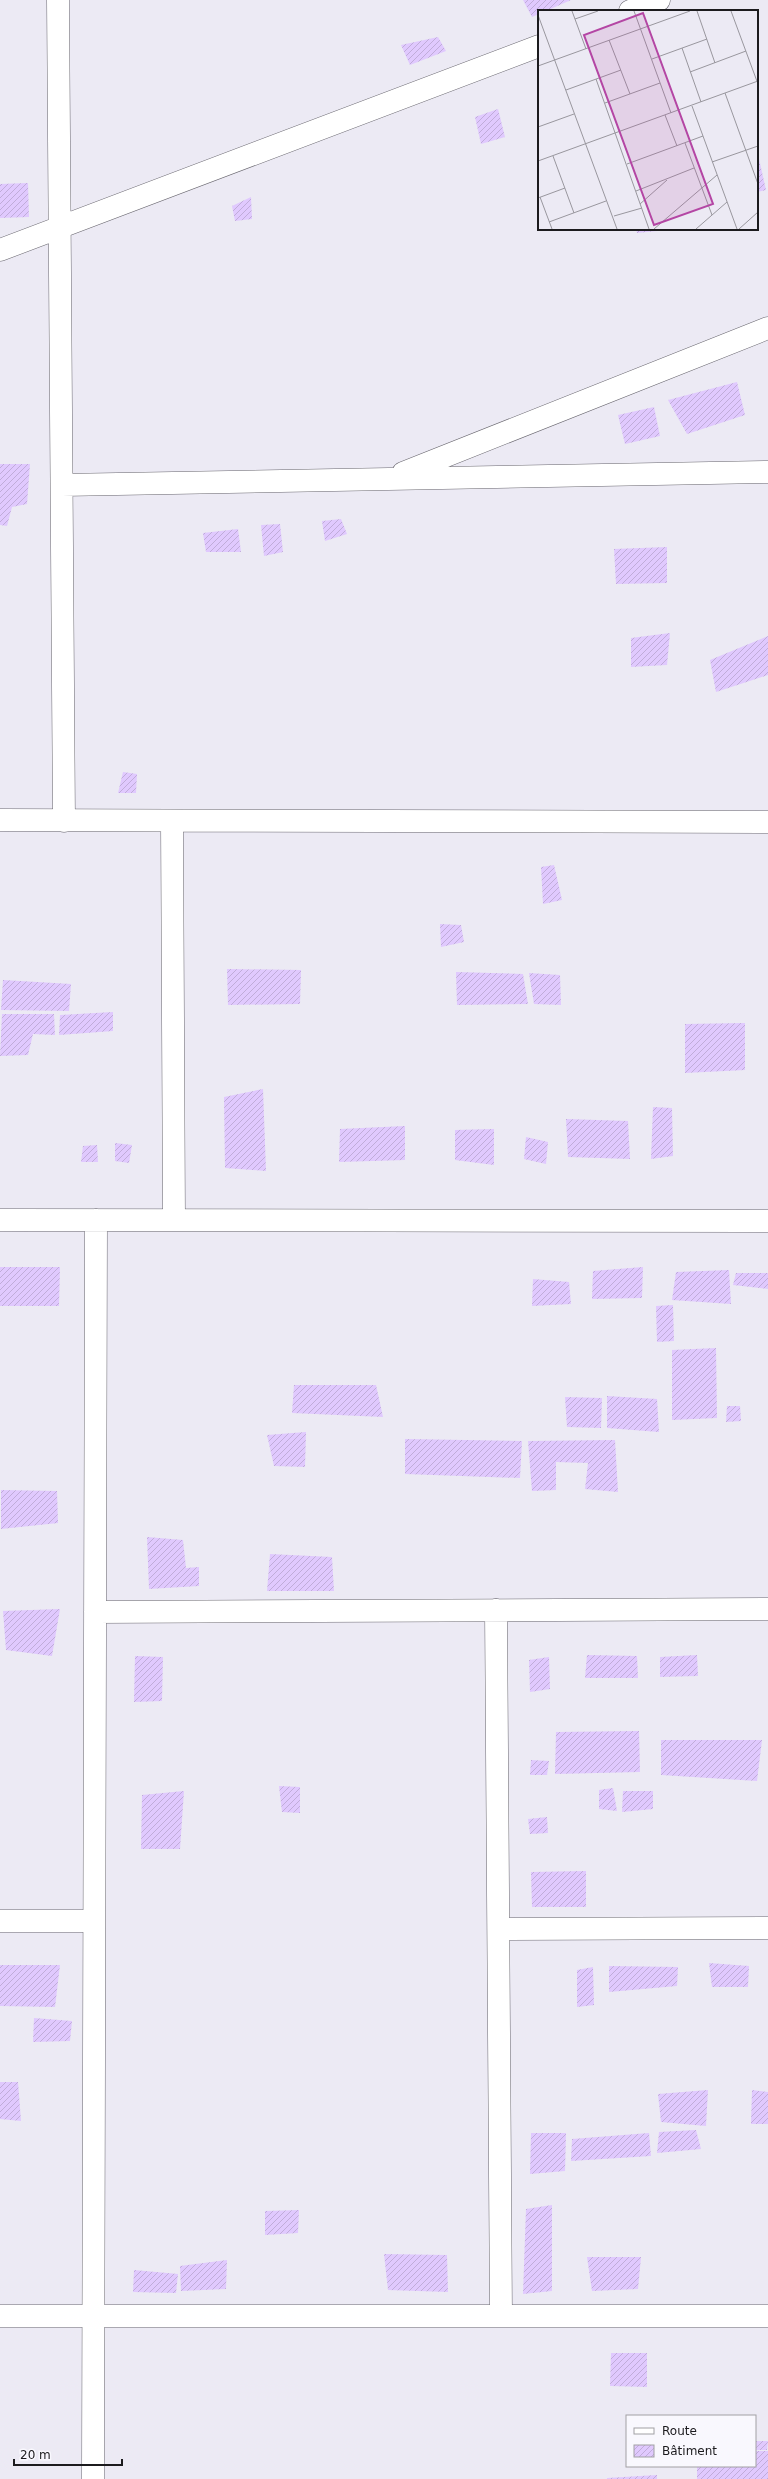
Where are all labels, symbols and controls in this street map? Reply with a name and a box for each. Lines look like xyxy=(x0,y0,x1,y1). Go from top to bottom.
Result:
inset map xyxy=(538,10,758,230)
legend xyxy=(626,2415,756,2467)
text: Route xyxy=(662,2424,697,2438)
scale bar xyxy=(14,2441,122,2467)
text: Bâtiment xyxy=(662,2444,717,2458)
text: 20 m xyxy=(20,2448,51,2462)

